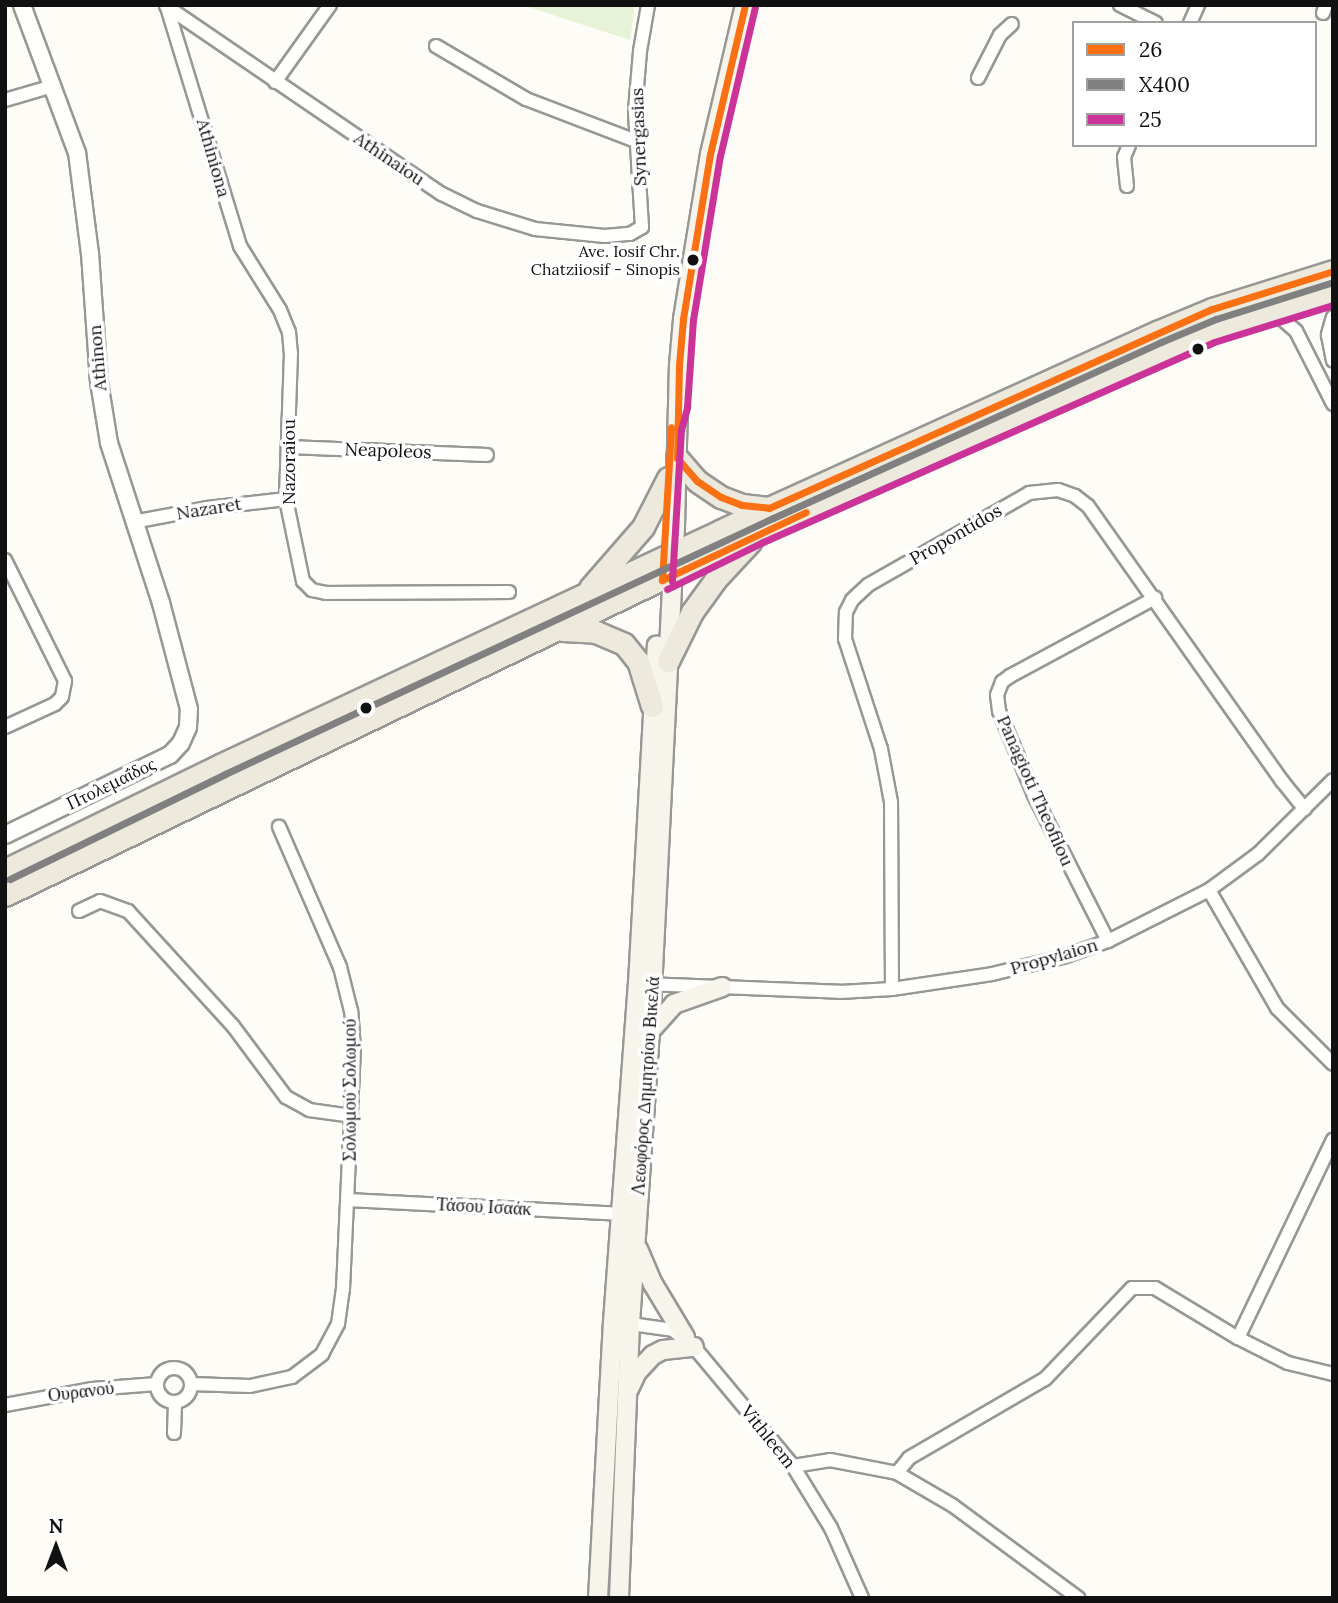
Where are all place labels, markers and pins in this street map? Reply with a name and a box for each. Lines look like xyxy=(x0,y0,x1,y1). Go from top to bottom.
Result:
place label: Ave. Iosif Chr. Chatziiosif - Sinopis xyxy=(531,241,680,279)
marker: Ave. Iosif Chr. Chatziiosif - Sinopis xyxy=(686,253,700,267)
unlabelled marker xyxy=(1191,342,1205,356)
unlabelled marker xyxy=(359,701,373,715)

